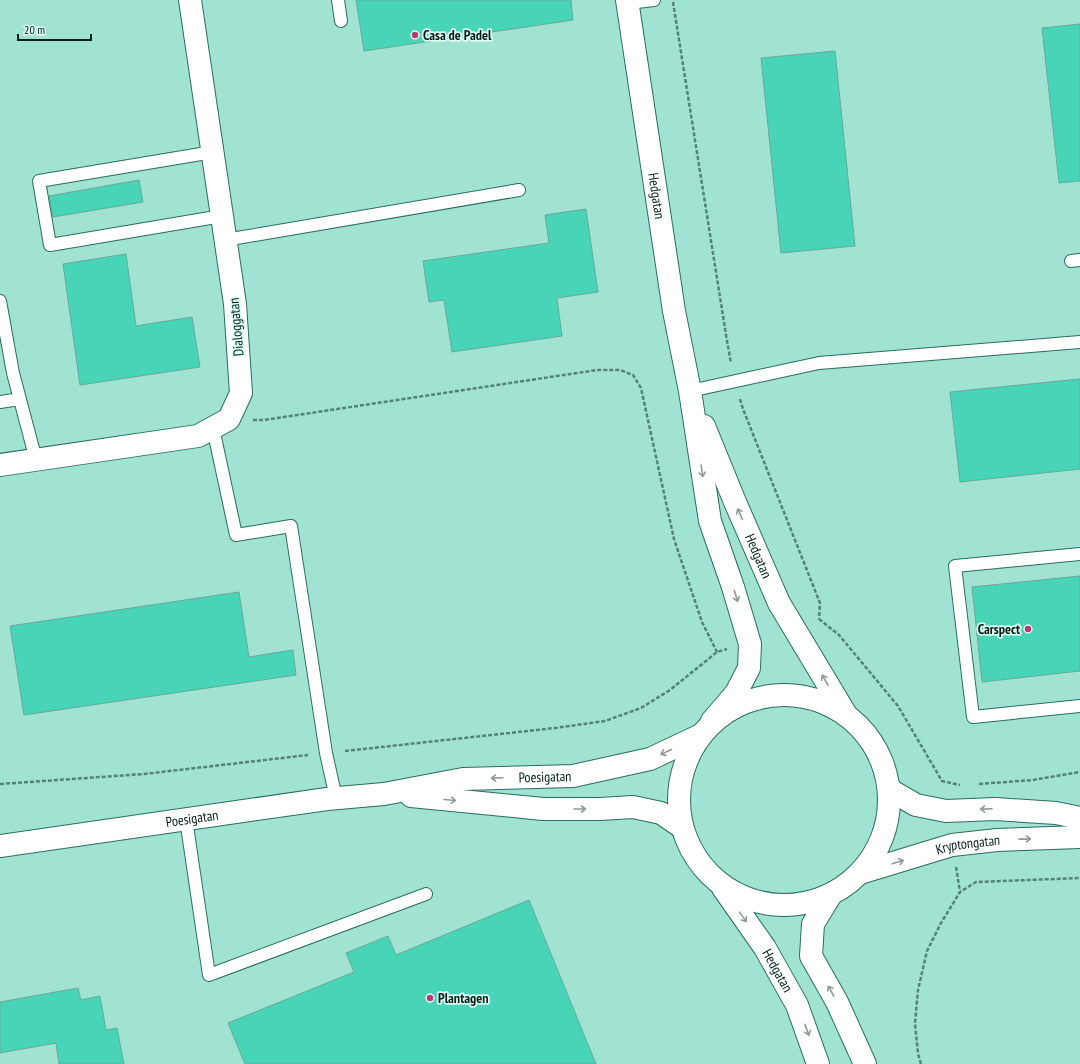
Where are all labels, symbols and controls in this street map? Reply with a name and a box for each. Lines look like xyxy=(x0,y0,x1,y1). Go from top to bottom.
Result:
scale bar xyxy=(18,16,91,42)
text: 20 m xyxy=(24,22,45,37)
place label: Casa de Padel xyxy=(423,26,492,44)
marker: Casa de Padel xyxy=(410,30,420,40)
street label: Hedgatan xyxy=(644,171,669,220)
street label: Dialoggatan xyxy=(224,297,248,357)
one-way arrow xyxy=(698,464,706,477)
one-way arrow xyxy=(736,509,743,521)
street label: Hedgatan xyxy=(741,531,776,581)
one-way arrow xyxy=(732,590,740,602)
place label: Carspect xyxy=(978,620,1020,638)
marker: Carspect xyxy=(1023,624,1033,634)
one-way arrow xyxy=(820,674,828,686)
one-way arrow xyxy=(660,749,672,756)
street label: Poesigatan xyxy=(518,767,572,786)
one-way arrow xyxy=(491,774,504,782)
one-way arrow xyxy=(443,796,456,803)
one-way arrow xyxy=(573,805,586,813)
street label: Poesigatan xyxy=(165,806,219,831)
one-way arrow xyxy=(980,806,993,813)
street label: Kryptongatan xyxy=(933,831,1000,858)
one-way arrow xyxy=(1018,835,1031,843)
one-way arrow xyxy=(891,858,904,865)
one-way arrow xyxy=(739,912,747,923)
street label: Hedgatan xyxy=(758,946,797,995)
one-way arrow xyxy=(826,985,834,997)
place label: Plantagen xyxy=(438,989,488,1007)
marker: Plantagen xyxy=(425,993,435,1003)
one-way arrow xyxy=(803,1024,811,1036)

